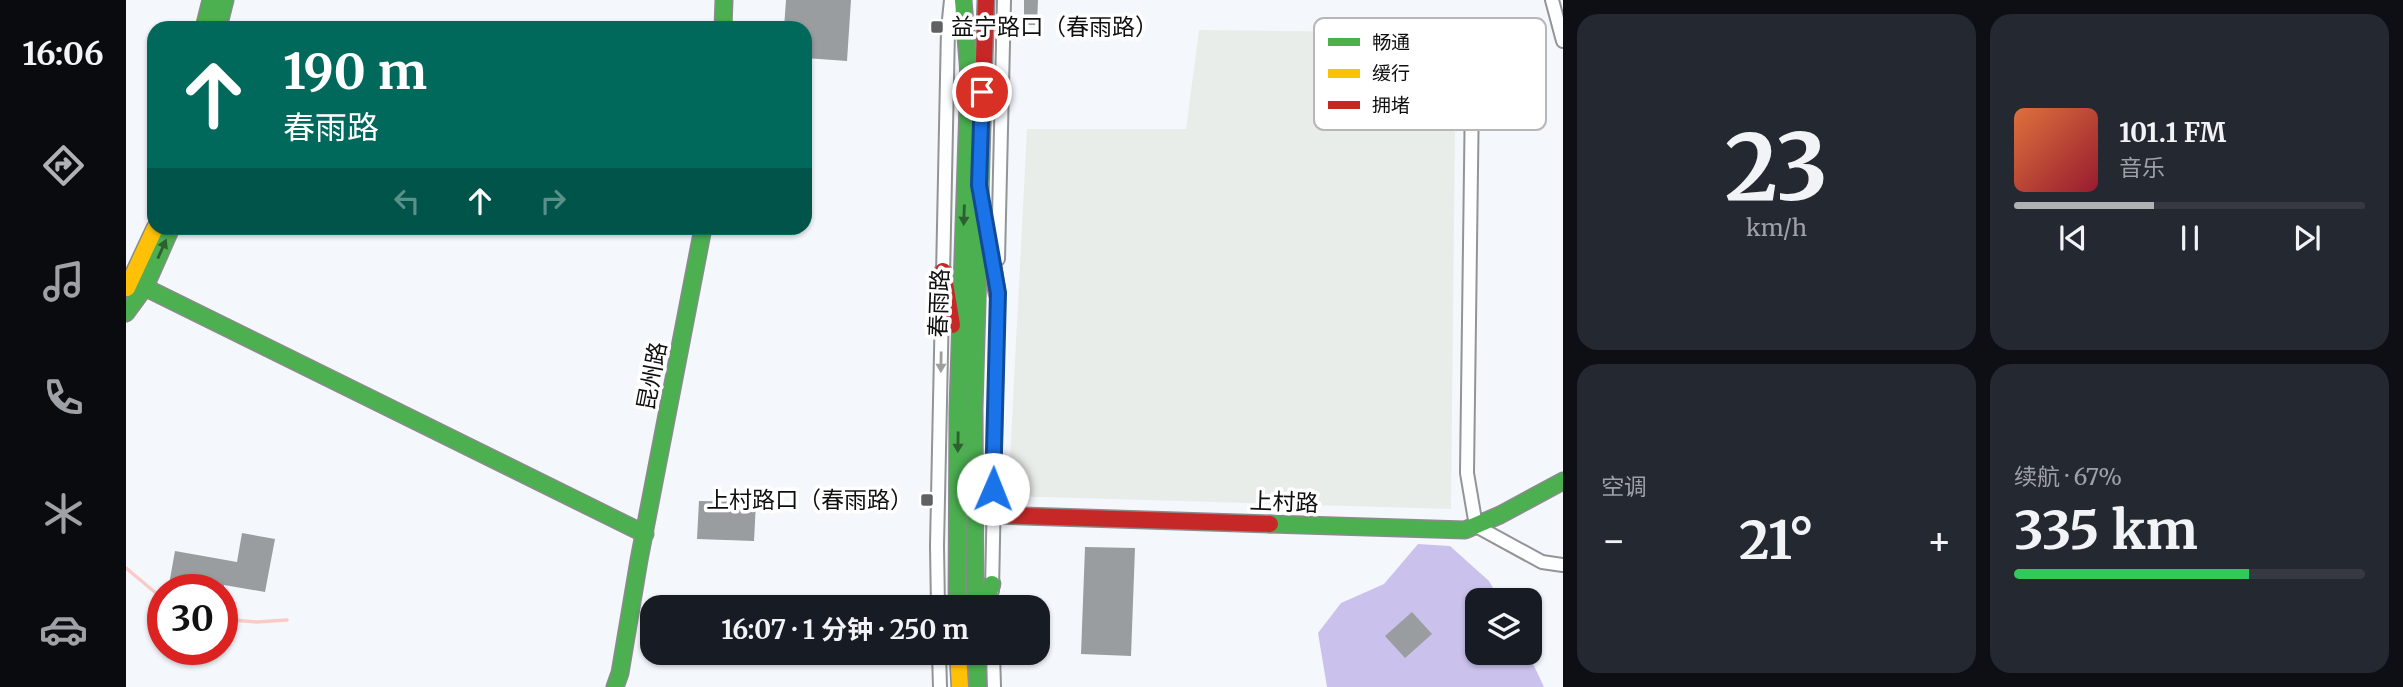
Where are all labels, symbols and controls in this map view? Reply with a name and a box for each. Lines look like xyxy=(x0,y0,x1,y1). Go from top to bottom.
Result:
place label: 益宁路口（春雨路） xyxy=(951,12,1158,41)
legend xyxy=(1314,18,1546,130)
marker: 益宁路口（春雨路） xyxy=(929,19,945,35)
text: 畅通 xyxy=(1372,30,1410,54)
text: 16:06 xyxy=(22,34,104,74)
text: 190 m xyxy=(283,41,427,102)
icon: ahead xyxy=(168,49,259,140)
text: 缓行 xyxy=(1372,61,1410,85)
pin xyxy=(952,62,1012,122)
icon: arrive xyxy=(963,73,1001,111)
text: 拥堵 xyxy=(1372,93,1410,117)
text: 春雨路 xyxy=(283,108,379,148)
text: 23 xyxy=(1725,110,1828,225)
text: 101.1 FM xyxy=(2119,116,2226,149)
icon: directions xyxy=(39,141,88,190)
text: 音乐 xyxy=(2119,153,2165,182)
icon: left xyxy=(388,182,426,220)
icon: ahead xyxy=(461,182,499,220)
icon: right xyxy=(534,182,572,220)
one-way arrow xyxy=(959,204,970,226)
text: km/h xyxy=(1746,213,1807,242)
icon: previous xyxy=(2054,219,2092,257)
icon: pause xyxy=(2171,219,2209,257)
icon: next xyxy=(2288,219,2326,257)
one-way arrow xyxy=(157,239,168,260)
icon: music xyxy=(39,257,88,306)
street label: 春雨路 xyxy=(923,268,954,338)
street label: 昆州路 xyxy=(631,339,672,413)
one-way arrow xyxy=(935,351,946,373)
icon: phone xyxy=(39,373,88,422)
one-way arrow xyxy=(952,432,964,454)
position arrow xyxy=(956,452,1030,526)
text: 续航 · 67% xyxy=(2014,462,2122,491)
text: 空调 xyxy=(1601,472,1647,501)
place label: 上村路口（春雨路） xyxy=(706,485,913,514)
street label: 上村路 xyxy=(1249,486,1319,517)
icon: climate xyxy=(39,489,88,538)
marker: 上村路口（春雨路） xyxy=(919,492,935,508)
text: 335 km xyxy=(2014,498,2198,563)
text: 21° xyxy=(1739,508,1814,573)
text: − xyxy=(1601,517,1626,564)
text: + xyxy=(1927,517,1952,564)
speed limit sign: 30 xyxy=(147,574,238,665)
map controls xyxy=(1465,588,1542,665)
button: layers xyxy=(1465,588,1542,665)
icon: car xyxy=(39,605,88,654)
text: 16:07 · 1 分钟 · 250 m xyxy=(721,613,969,646)

